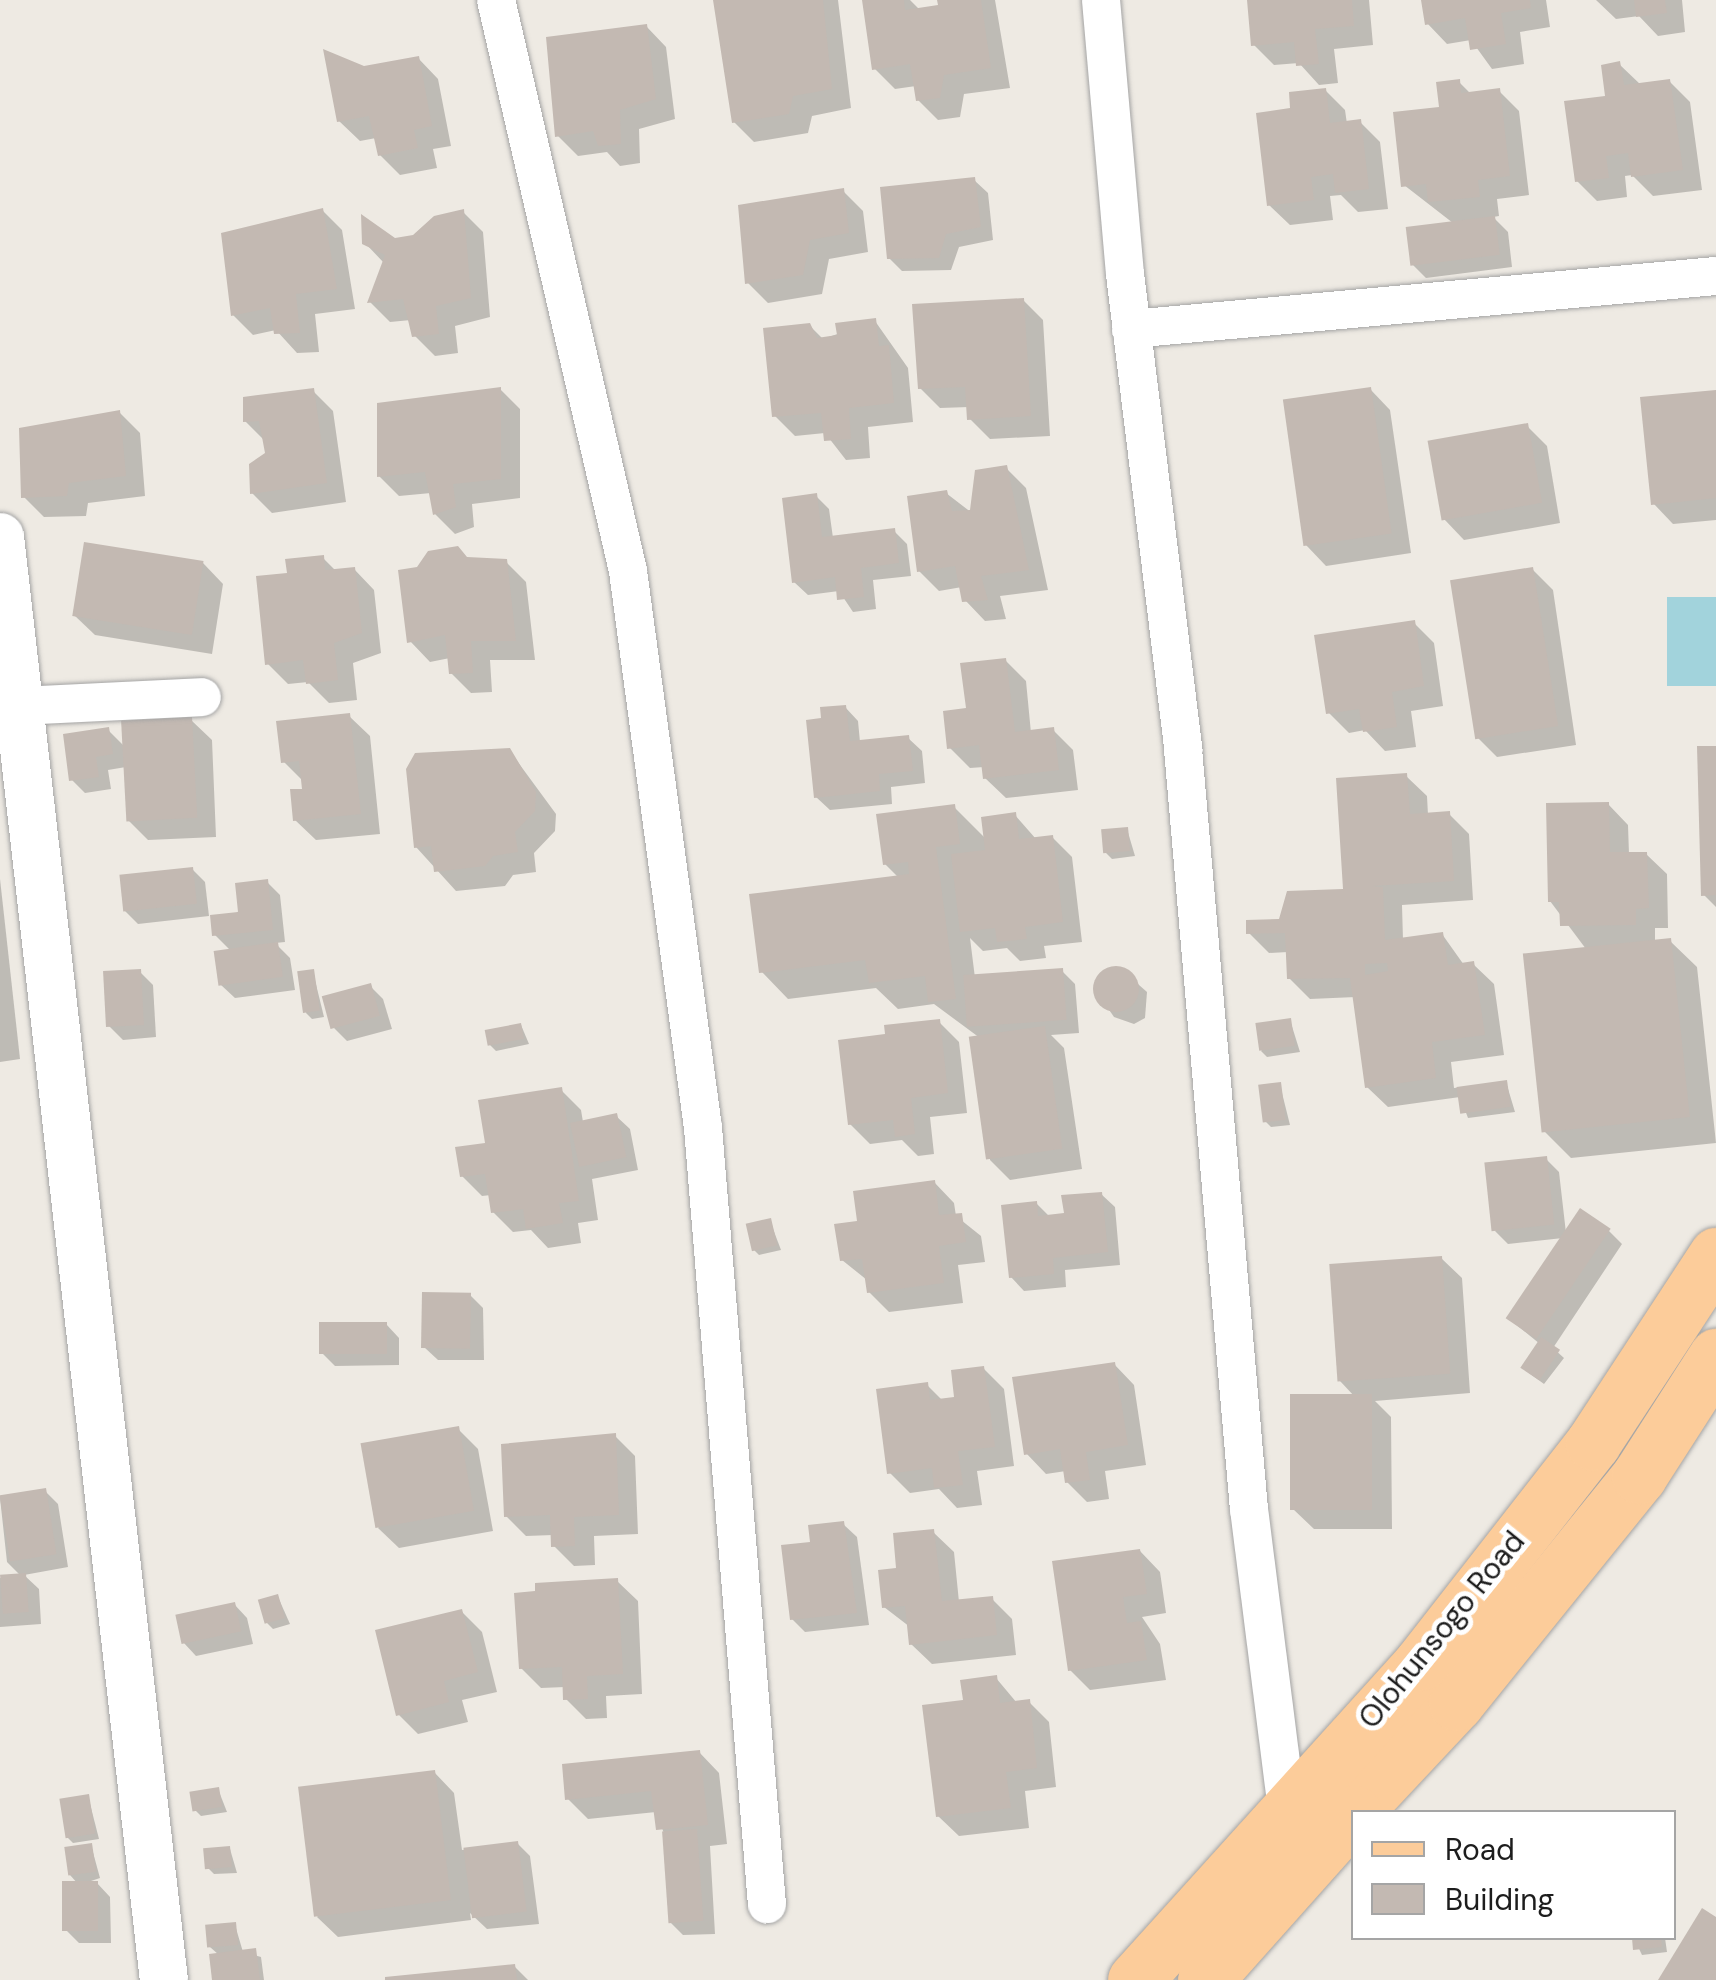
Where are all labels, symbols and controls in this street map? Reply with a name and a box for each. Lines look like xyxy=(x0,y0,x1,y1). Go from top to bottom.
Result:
street label: Olohunsogo Road xyxy=(1351,1524,1533,1736)
legend xyxy=(1351,1810,1676,1940)
text: Road xyxy=(1445,1830,1515,1869)
text: Building xyxy=(1445,1880,1554,1919)

